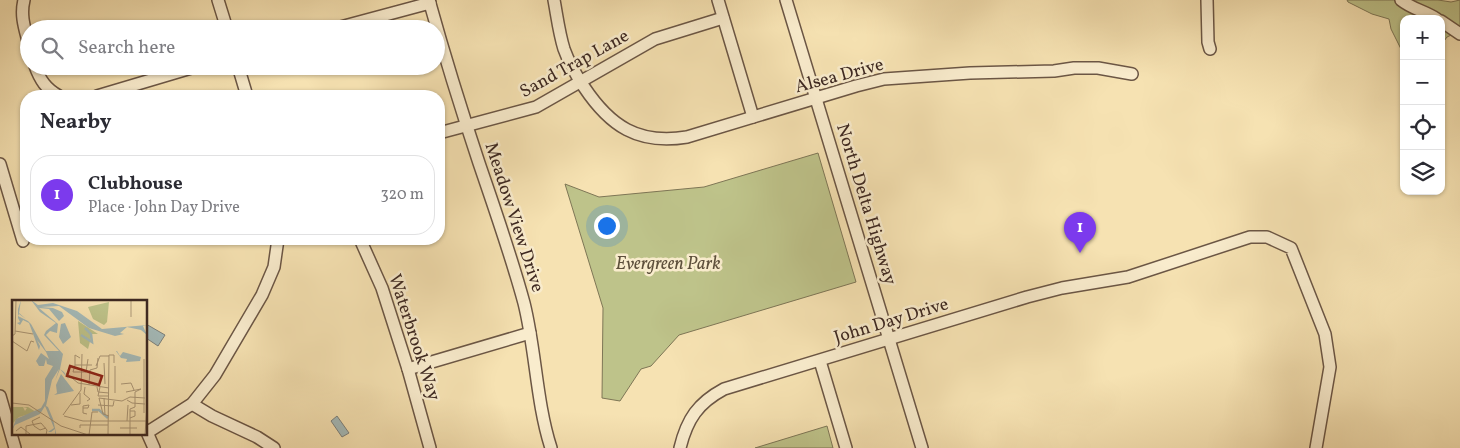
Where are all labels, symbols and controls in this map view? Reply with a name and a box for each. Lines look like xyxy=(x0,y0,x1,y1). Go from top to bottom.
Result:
map controls xyxy=(1400,15,1445,195)
button: + xyxy=(1400,15,1445,60)
search box xyxy=(20,20,445,75)
street label: Sand Trap Lane xyxy=(516,24,634,105)
icon: search xyxy=(38,34,66,62)
text: Search here xyxy=(78,35,175,61)
street label: Alsea Drive xyxy=(792,53,886,100)
button: − xyxy=(1400,60,1445,105)
button: locate xyxy=(1400,105,1445,150)
text: Nearby xyxy=(40,108,111,137)
street label: North Delta Highway xyxy=(829,121,902,288)
street label: Meadow View Drive xyxy=(478,139,550,296)
button: layers xyxy=(1400,150,1445,195)
text: Clubhouse xyxy=(88,171,183,197)
text: 1 xyxy=(54,184,60,206)
text: 320 m xyxy=(380,184,424,206)
text: Place · John Day Drive xyxy=(88,197,240,219)
pin: 1 xyxy=(1064,212,1096,253)
your location xyxy=(594,213,620,239)
park label: Evergreen Park xyxy=(615,252,721,277)
street label: Waterbrook Way xyxy=(381,271,446,404)
street label: John Day Drive xyxy=(831,292,952,351)
inset map xyxy=(12,300,148,436)

